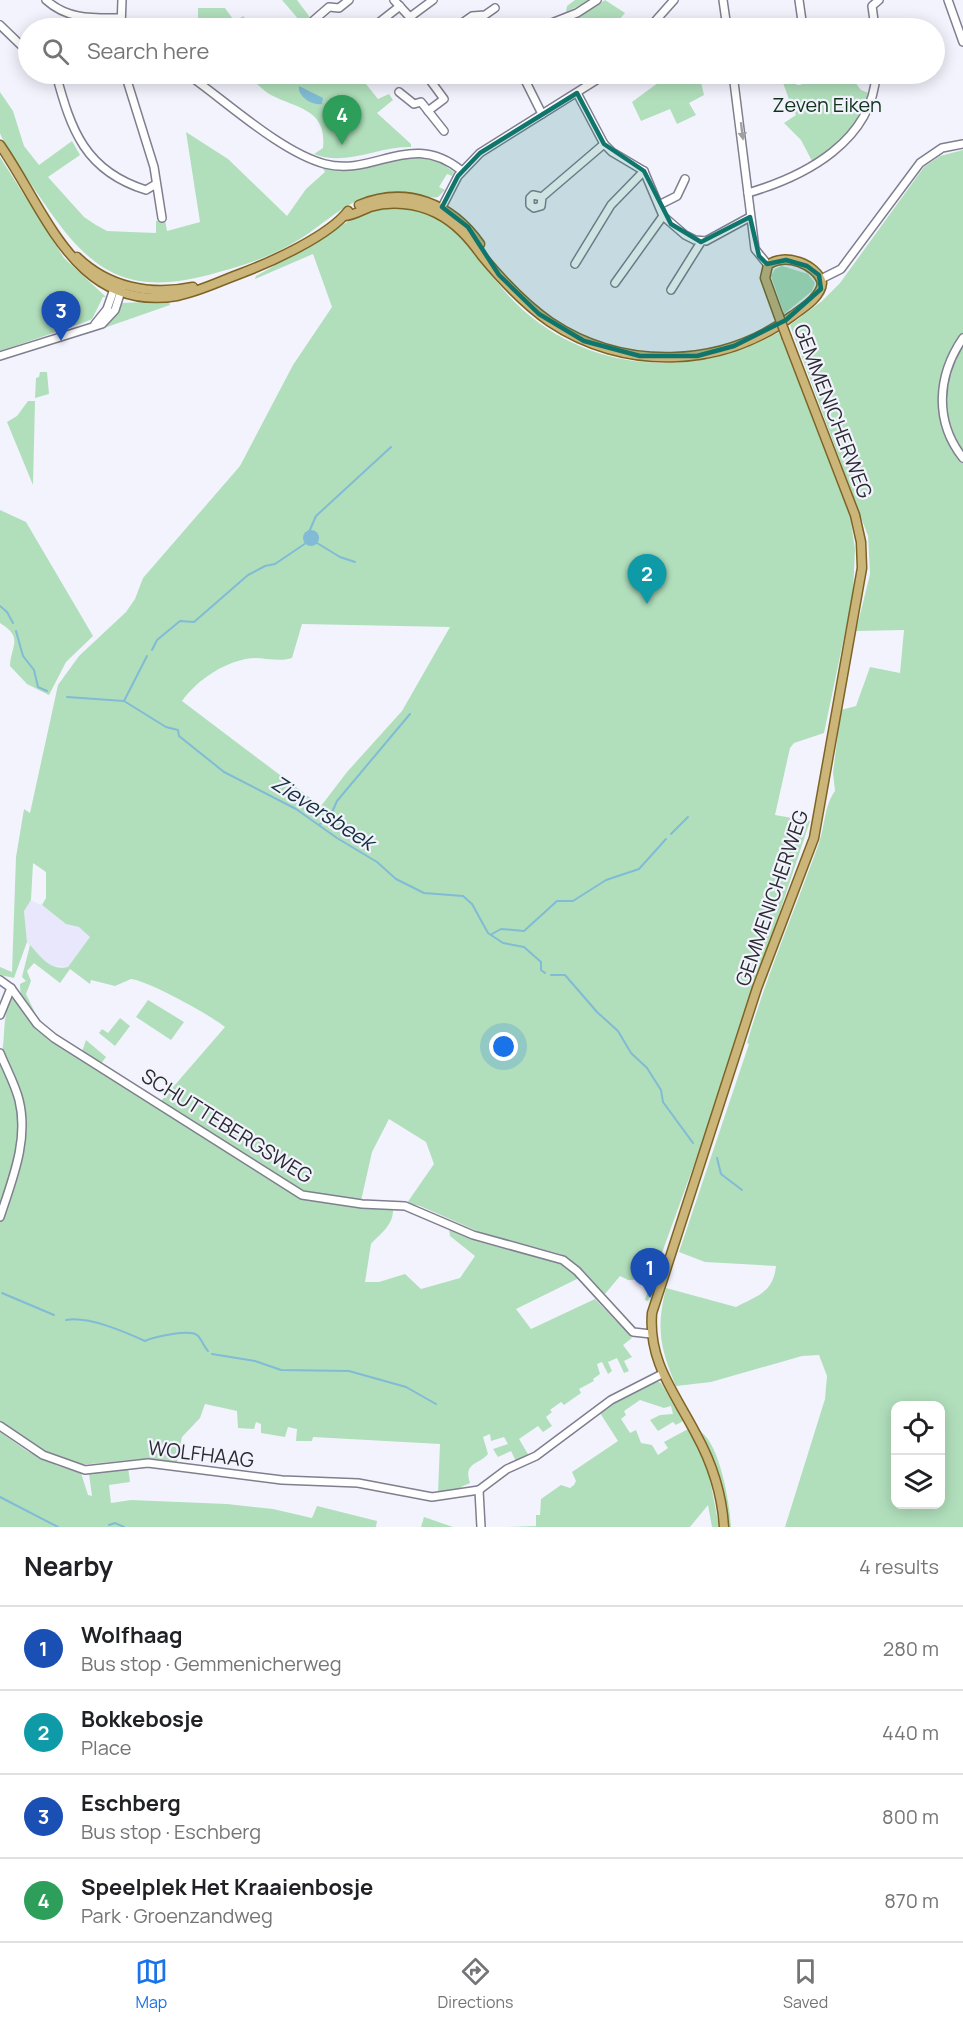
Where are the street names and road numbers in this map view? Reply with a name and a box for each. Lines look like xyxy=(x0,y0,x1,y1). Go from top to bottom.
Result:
street label: GEMMENICHERWEG xyxy=(788,320,879,502)
street label: GEMMENICHERWEG xyxy=(729,806,814,989)
street label: SCHUTTEBERGSWEG xyxy=(137,1062,318,1189)
street label: WOLFHAAG xyxy=(147,1434,256,1473)

